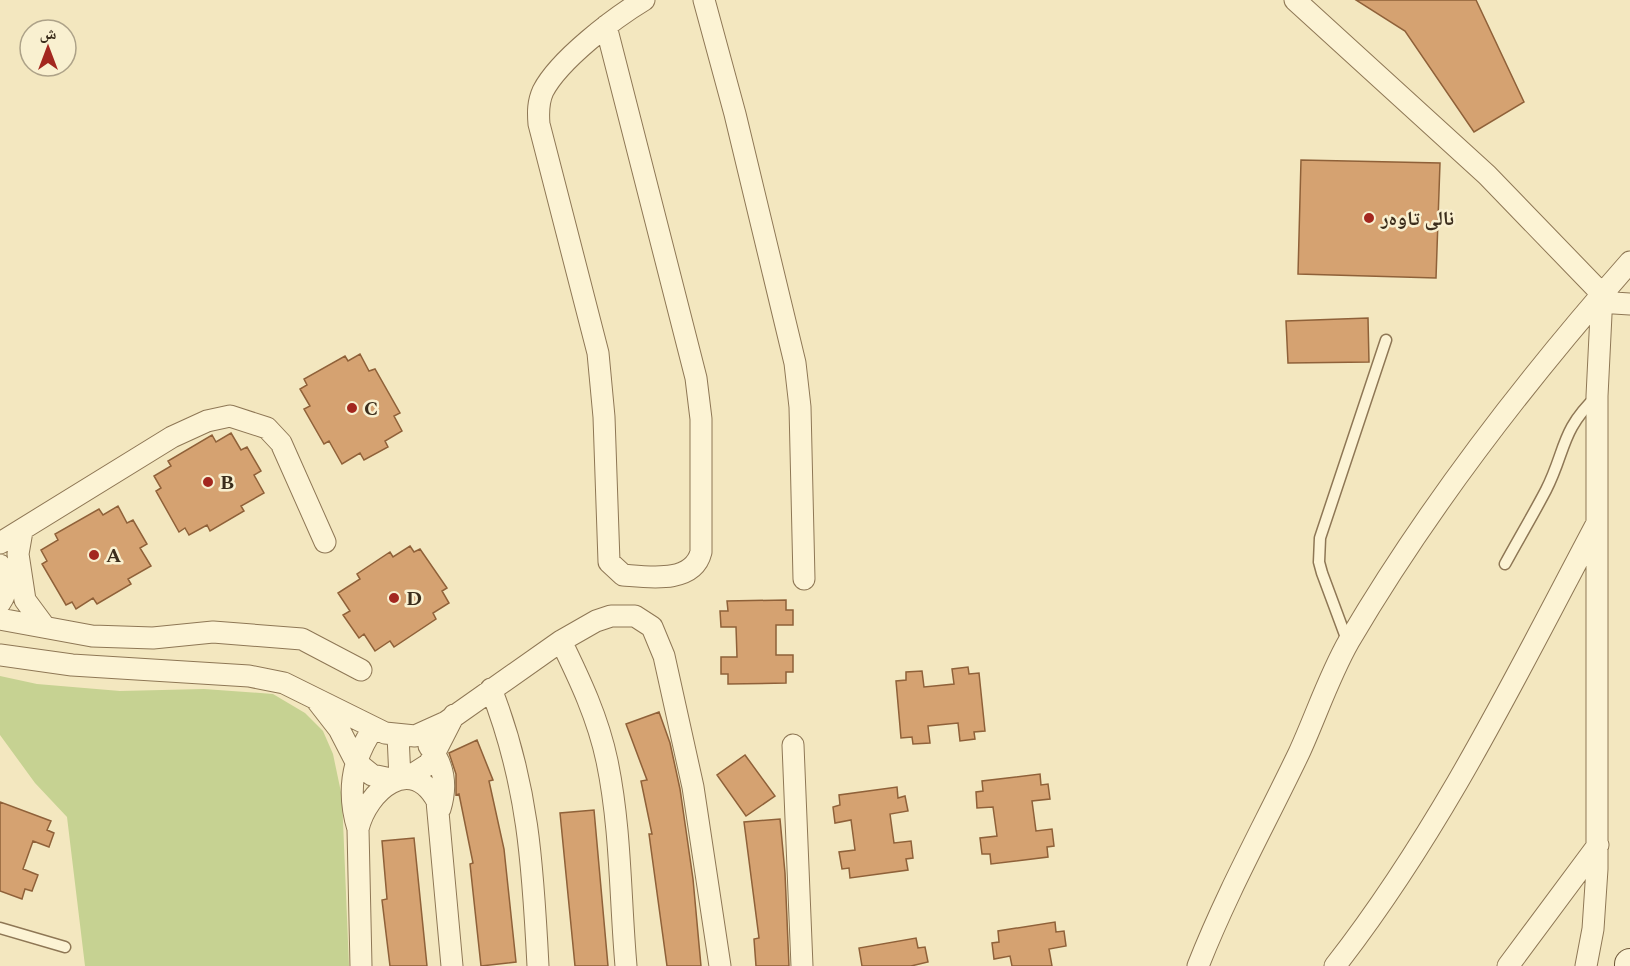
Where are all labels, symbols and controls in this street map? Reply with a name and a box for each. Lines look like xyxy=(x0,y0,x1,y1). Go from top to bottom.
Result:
north arrow xyxy=(18,18,78,78)
text: ش xyxy=(40,22,57,46)
place label: نالی تاوەر xyxy=(1380,204,1454,234)
marker: نالی تاوەر xyxy=(1362,211,1376,225)
place label: C xyxy=(364,394,378,424)
marker: C xyxy=(345,401,359,415)
place label: B xyxy=(220,468,234,498)
marker: B xyxy=(201,475,215,489)
place label: A xyxy=(106,541,122,571)
marker: A xyxy=(87,548,101,562)
place label: D xyxy=(406,584,422,614)
marker: D xyxy=(387,591,401,605)

